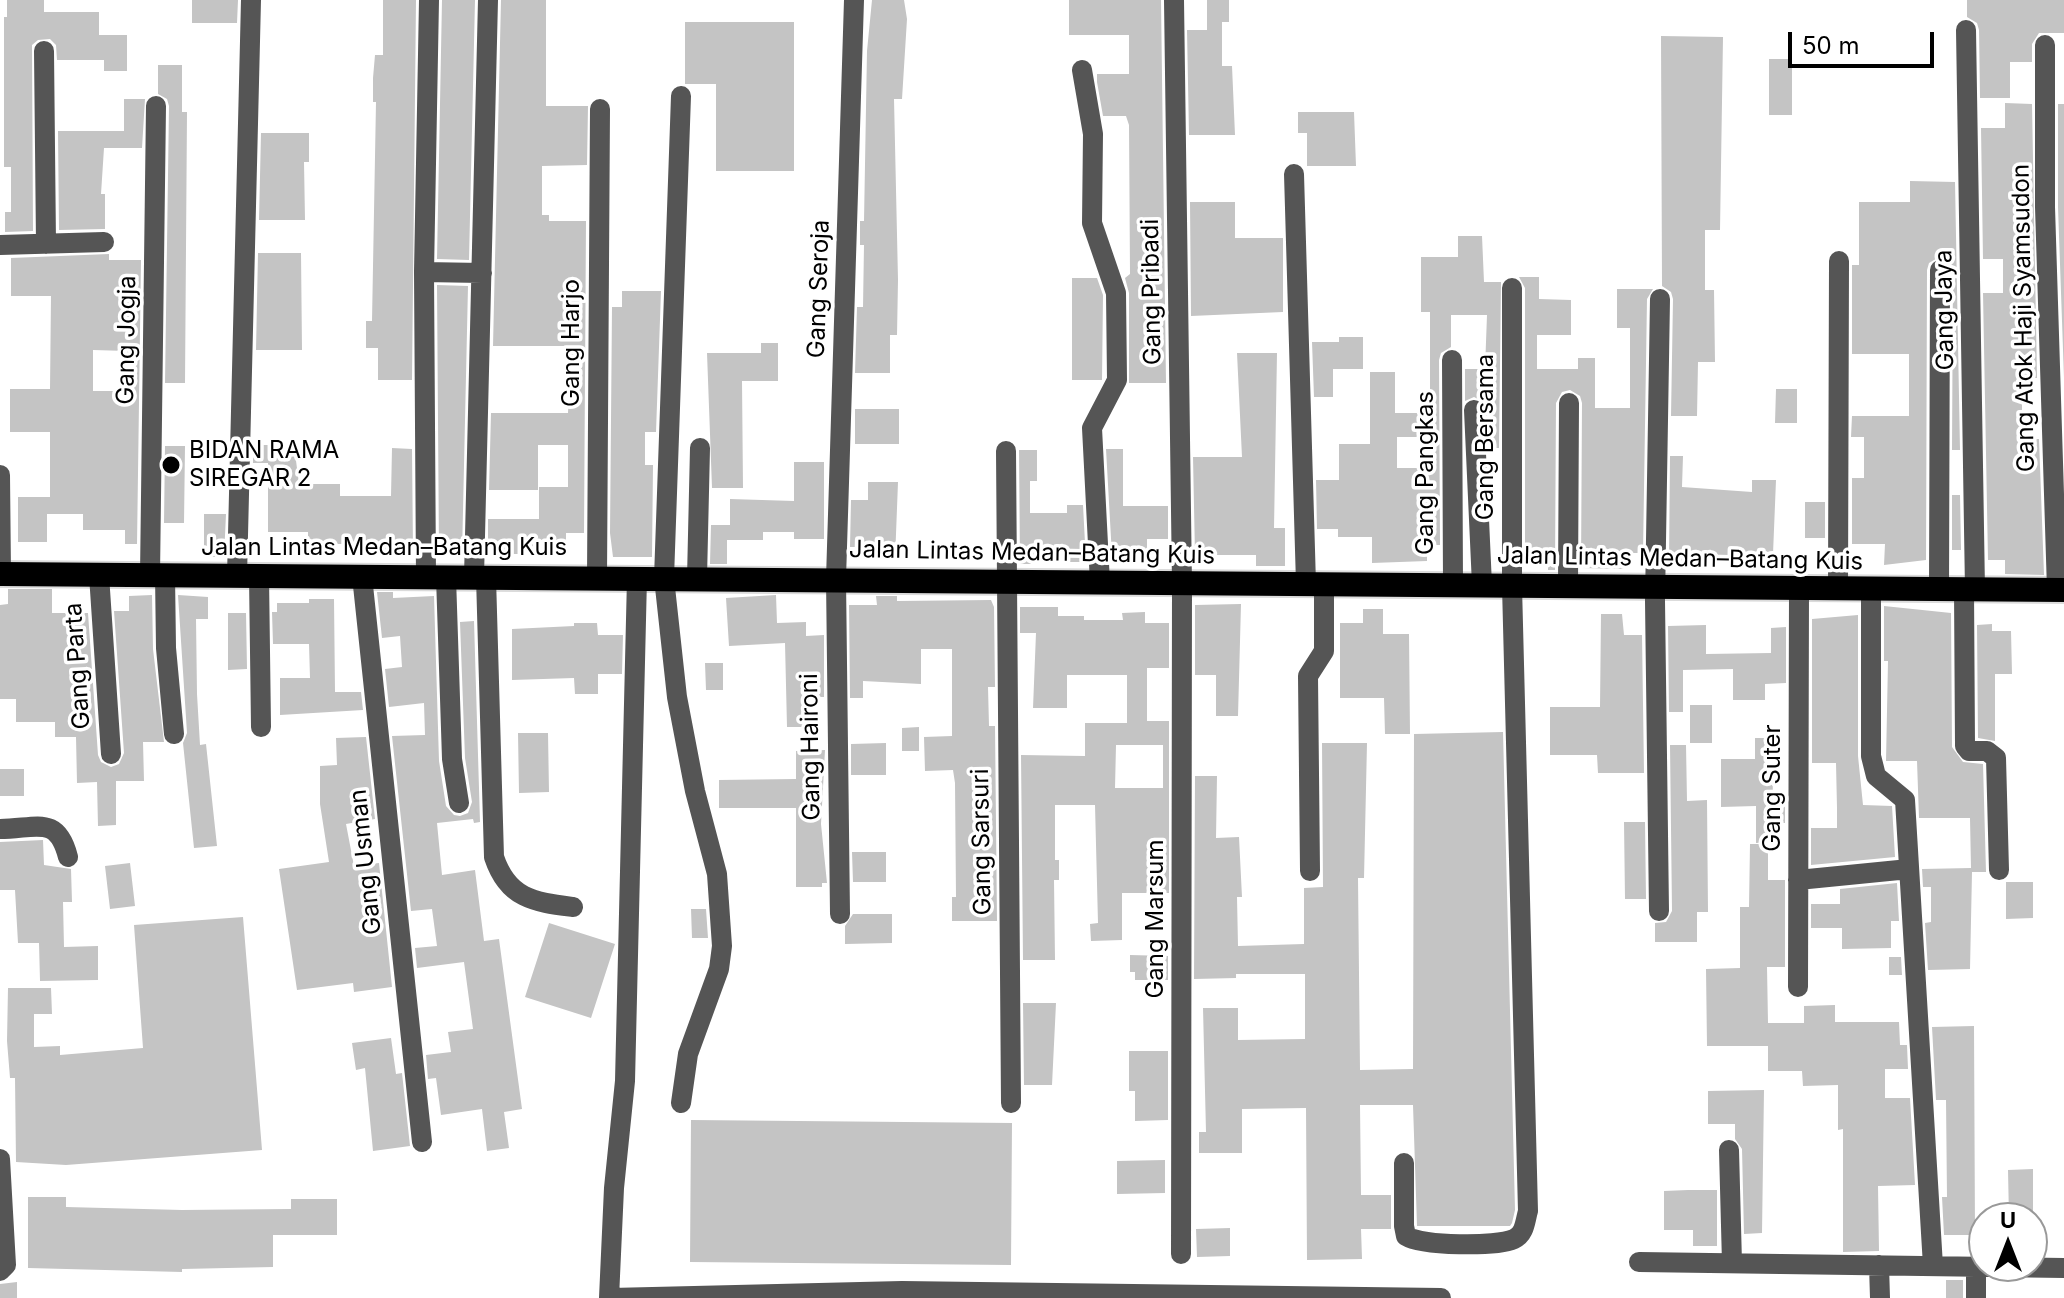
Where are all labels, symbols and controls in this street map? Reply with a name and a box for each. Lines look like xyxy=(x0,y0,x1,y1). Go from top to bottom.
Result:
scale bar xyxy=(1792,16,1938,66)
text: 50 m xyxy=(1802,31,1860,60)
street label: Gang Atok Haji Syamsudon xyxy=(2007,164,2041,472)
street label: Gang Seroja xyxy=(802,219,836,359)
street label: Gang Pribadi xyxy=(1136,219,1168,365)
street label: Gang Jaya xyxy=(1930,249,1960,371)
street label: Gang Jogja xyxy=(111,275,143,405)
street label: Gang Harjo xyxy=(558,279,586,407)
street label: Gang Bersama xyxy=(1472,354,1500,520)
street label: Gang Pangkas xyxy=(1412,391,1440,555)
place label: BIDAN RAMA SIREGAR 2 xyxy=(189,437,339,493)
marker: BIDAN RAMA SIREGAR 2 xyxy=(160,454,182,476)
street label: Jalan Lintas Medan–Batang Kuis xyxy=(201,534,567,562)
street label: Jalan Lintas Medan–Batang Kuis xyxy=(849,535,1215,571)
street label: Jalan Lintas Medan–Batang Kuis xyxy=(1497,541,1863,577)
street label: Gang Parta xyxy=(59,602,97,730)
street label: Gang Haironi xyxy=(795,673,827,821)
street label: Gang Suter xyxy=(1759,724,1787,852)
street label: Gang Sarsuri xyxy=(966,768,998,916)
street label: Gang Usman xyxy=(344,788,388,936)
street label: Gang Marsum xyxy=(1142,839,1170,999)
north arrow xyxy=(1968,1202,2048,1282)
text: U xyxy=(2000,1207,2016,1233)

